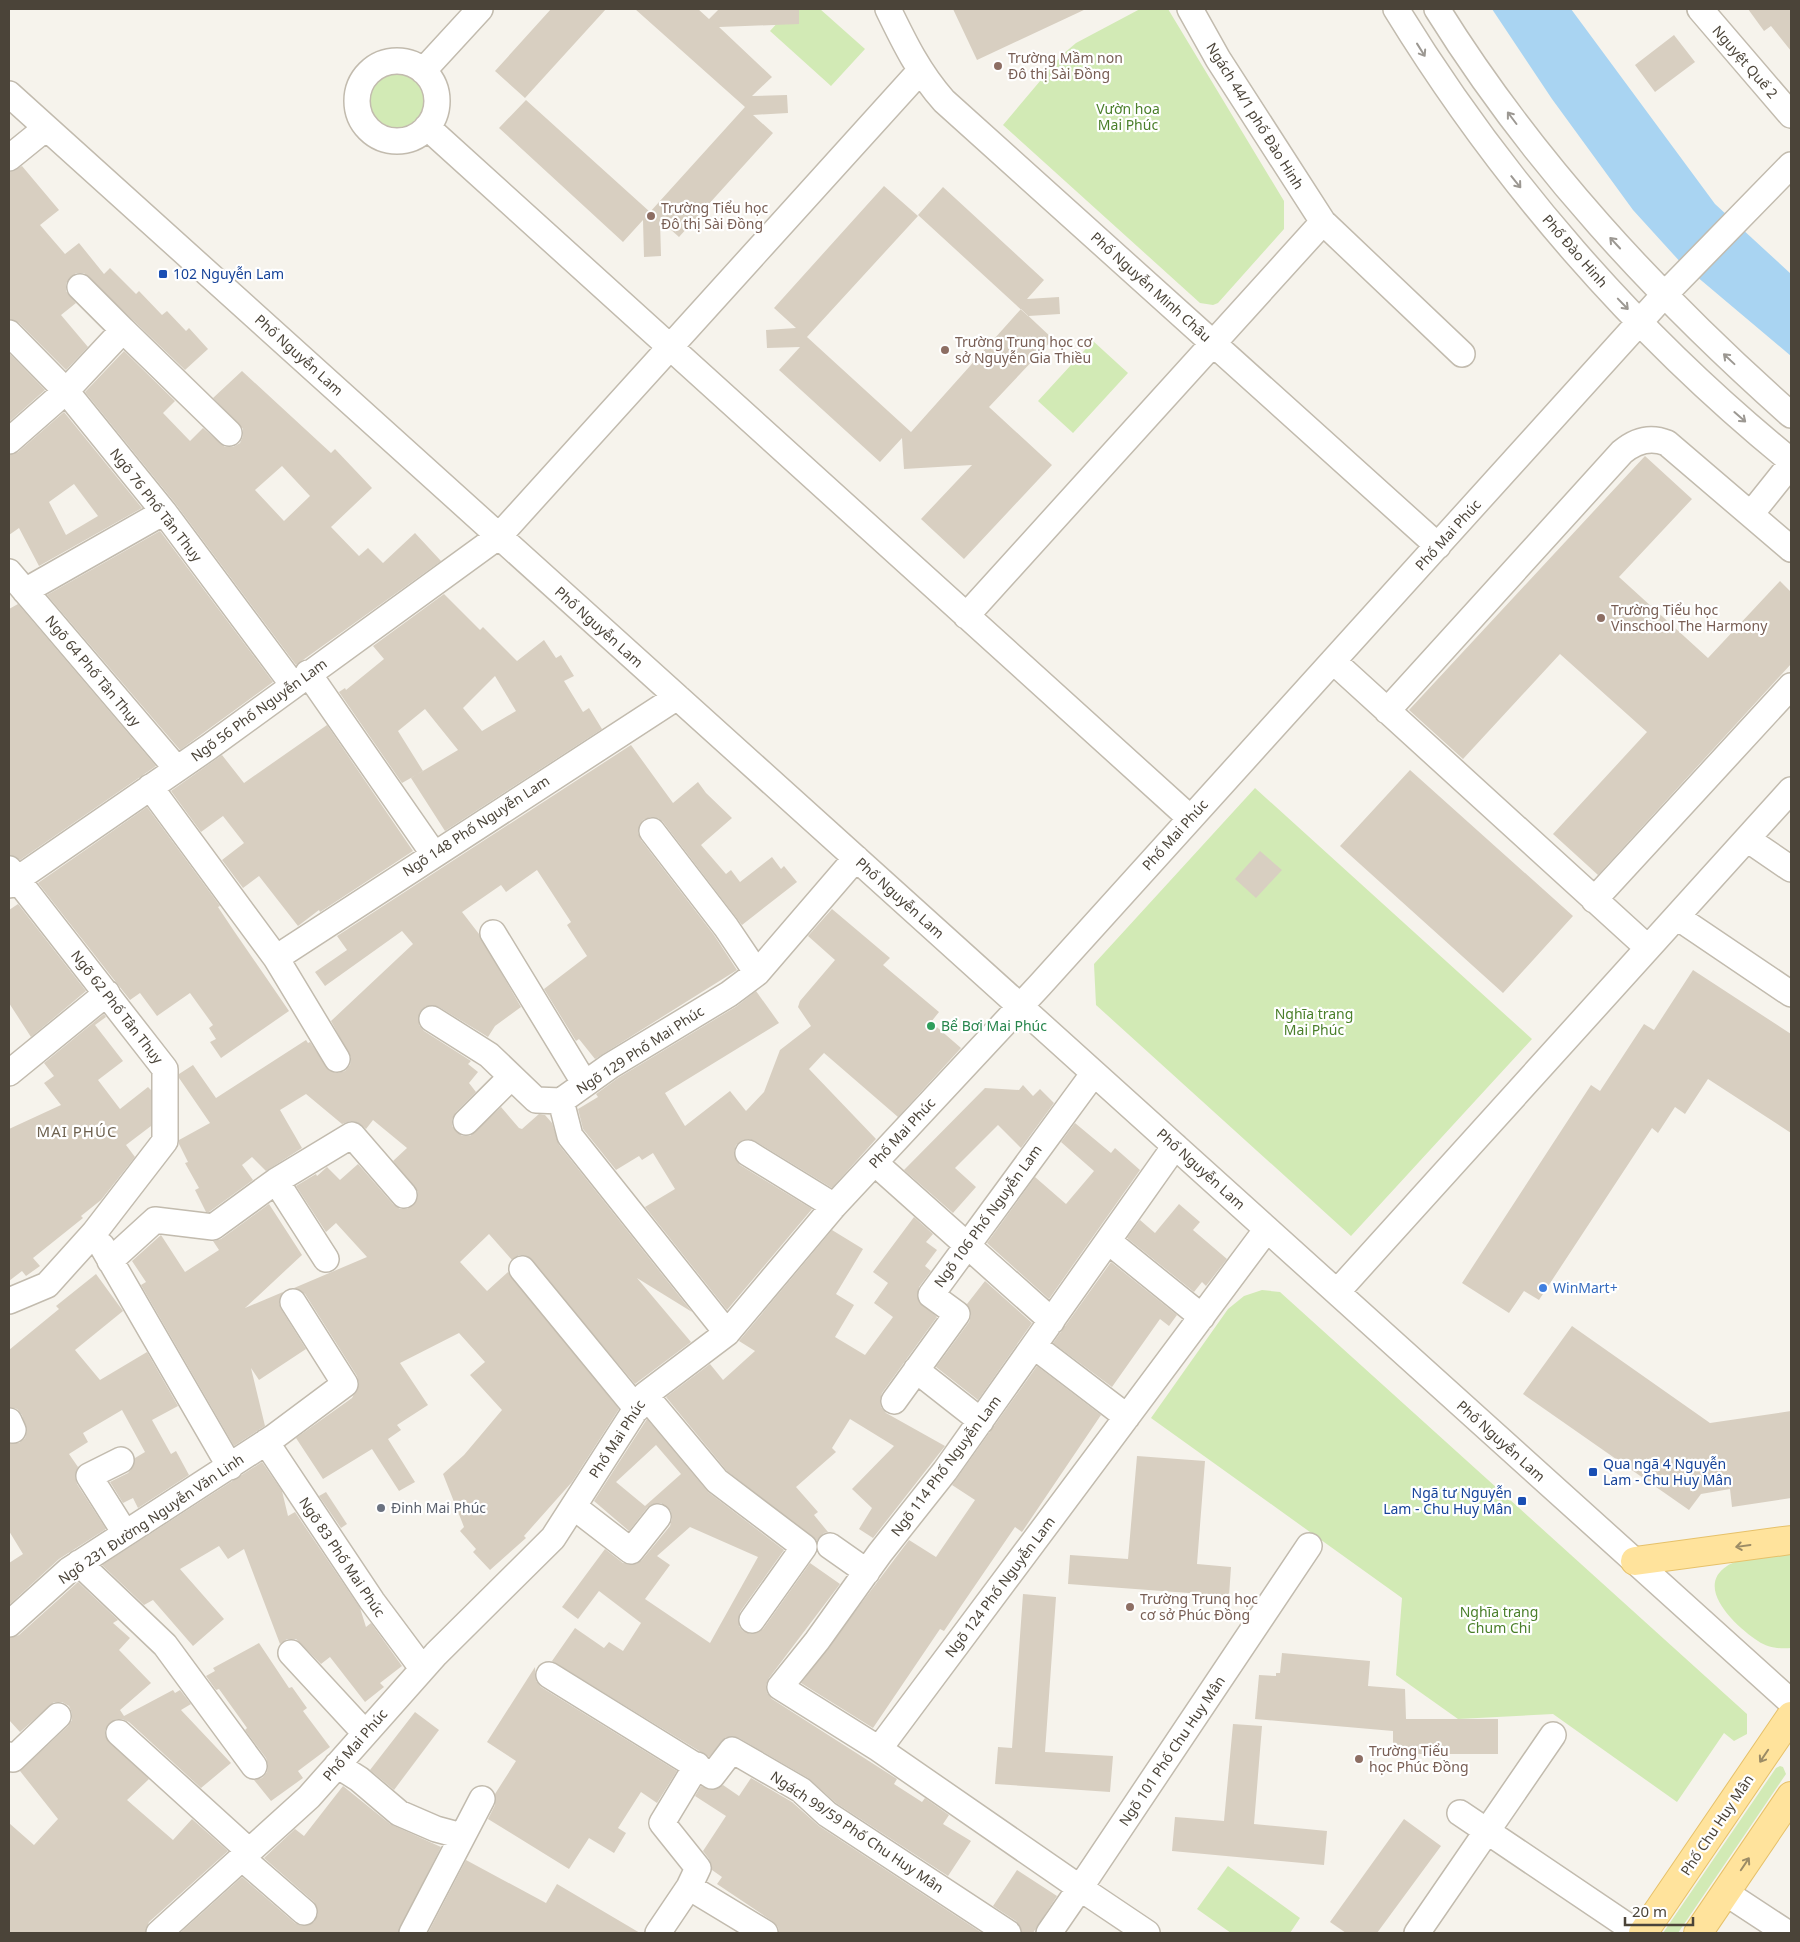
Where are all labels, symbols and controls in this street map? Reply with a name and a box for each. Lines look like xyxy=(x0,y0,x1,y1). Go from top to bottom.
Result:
street label: Nguyệt Quế 2 xyxy=(1708,21,1782,102)
street label: Ngách 44/1 phố Đào Hinh xyxy=(1202,39,1308,193)
one-way arrow xyxy=(1417,43,1427,57)
place label: Trường Mầm non Đô thị Sài Đồng xyxy=(1008,48,1123,83)
marker: Trường Mầm non Đô thị Sài Đồng xyxy=(992,60,1004,72)
park label: Vườn hoa Mai Phúc xyxy=(1096,99,1160,134)
one-way arrow xyxy=(1506,112,1517,125)
one-way arrow xyxy=(1510,175,1521,188)
place label: Trường Tiểu học Đô thị Sài Đồng xyxy=(661,198,769,233)
marker: Trường Tiểu học Đô thị Sài Đồng xyxy=(645,210,657,222)
street label: Phố Đào Hinh xyxy=(1538,210,1612,291)
street label: Phố Nguyễn Minh Châu xyxy=(1087,227,1216,346)
one-way arrow xyxy=(1609,237,1621,250)
place label: 102 Nguyễn Lam xyxy=(173,264,284,283)
marker: 102 Nguyễn Lam xyxy=(157,268,169,280)
one-way arrow xyxy=(1617,298,1629,311)
street label: Phố Nguyễn Lam xyxy=(251,310,348,399)
place label: Trường Trung học cơ sở Nguyễn Gia Thiều xyxy=(955,332,1093,367)
marker: Trường Trung học cơ sở Nguyễn Gia Thiều xyxy=(939,344,951,356)
one-way arrow xyxy=(1723,353,1736,365)
one-way arrow xyxy=(1733,411,1746,423)
street label: Ngõ 76 Phố Tân Thụy xyxy=(106,444,207,566)
street label: Phố Mai Phúc xyxy=(1411,495,1485,574)
street label: Phố Nguyễn Lam xyxy=(551,582,648,671)
place label: Trường Tiểu học Vinschool The Harmony xyxy=(1611,600,1768,635)
street label: Ngõ 64 Phố Tân Thụy xyxy=(41,611,146,731)
marker: Trường Tiểu học Vinschool The Harmony xyxy=(1595,612,1607,624)
street label: Ngõ 56 Phố Nguyễn Lam xyxy=(187,654,331,765)
street label: Ngõ 148 Phố Nguyễn Lam xyxy=(399,771,553,880)
street label: Phố Mai Phúc xyxy=(1138,795,1212,874)
street label: Phố Nguyễn Lam xyxy=(852,853,949,942)
street label: Ngõ 62 Phố Tân Thụy xyxy=(67,946,168,1068)
street label: Ngõ 129 Phố Mai Phúc xyxy=(572,1001,707,1098)
park label: Nghĩa trang Mai Phúc xyxy=(1275,1004,1353,1039)
place label: Bể Bơi Mai Phúc xyxy=(941,1016,1047,1035)
marker: Bể Bơi Mai Phúc xyxy=(925,1020,937,1032)
street label: Phố Mai Phúc xyxy=(864,1093,939,1172)
district label: MAI PHÚC xyxy=(37,1121,117,1141)
street label: Phố Nguyễn Lam xyxy=(1153,1124,1250,1213)
street label: Ngõ 106 Phố Nguyễn Lam xyxy=(929,1141,1046,1291)
place label: WinMart+ xyxy=(1553,1278,1618,1297)
marker: WinMart+ xyxy=(1537,1282,1549,1294)
street label: Ngõ 114 Phố Nguyễn Lam xyxy=(886,1391,1005,1540)
street label: Phố Mai Phúc xyxy=(584,1396,649,1481)
street label: Phố Nguyễn Lam xyxy=(1453,1396,1550,1485)
street label: Ngõ 231 Đường Nguyễn Văn Linh xyxy=(54,1449,247,1588)
place label: Qua ngã 4 Nguyễn Lam - Chu Huy Mân xyxy=(1603,1454,1732,1489)
marker: Qua ngã 4 Nguyễn Lam - Chu Huy Mân xyxy=(1587,1466,1599,1478)
place label: Ngã tư Nguyễn Lam - Chu Huy Mân xyxy=(1383,1483,1512,1518)
street label: Ngõ 83 Phố Mai Phúc xyxy=(295,1493,390,1621)
marker: Ngã tư Nguyễn Lam - Chu Huy Mân xyxy=(1516,1495,1528,1507)
place label: Đinh Mai Phúc xyxy=(391,1498,486,1517)
marker: Đinh Mai Phúc xyxy=(375,1502,387,1514)
street label: Ngõ 124 Phố Nguyễn Lam xyxy=(940,1512,1059,1661)
one-way arrow xyxy=(1735,1541,1751,1551)
place label: Trường Trung học cơ sở Phúc Đồng xyxy=(1140,1589,1258,1624)
marker: Trường Trung học cơ sở Phúc Đồng xyxy=(1124,1601,1136,1613)
park label: Nghĩa trang Chum Chi xyxy=(1460,1602,1538,1637)
street label: Ngõ 101 Phố Chu Huy Mân xyxy=(1114,1672,1229,1829)
street label: Phố Mai Phúc xyxy=(318,1704,391,1785)
place label: Trường Tiểu học Phúc Đồng xyxy=(1369,1741,1469,1776)
one-way arrow xyxy=(1759,1749,1769,1763)
marker: Trường Tiểu học Phúc Đồng xyxy=(1353,1753,1365,1765)
street label: Ngách 99/59 Phố Chu Huy Mân xyxy=(767,1766,948,1897)
street label: Phố Chu Huy Mân xyxy=(1676,1770,1757,1879)
one-way arrow xyxy=(1740,1857,1750,1871)
scale bar xyxy=(1625,1894,1692,1926)
text: 20 m xyxy=(1632,1901,1667,1921)

